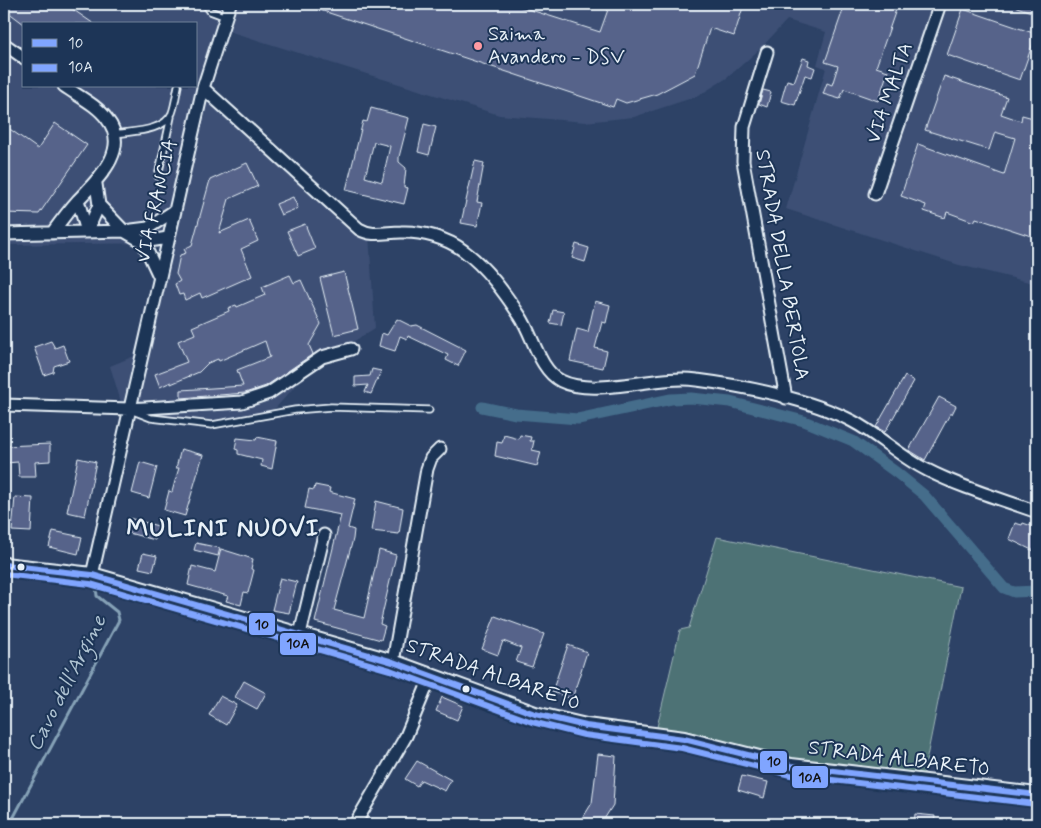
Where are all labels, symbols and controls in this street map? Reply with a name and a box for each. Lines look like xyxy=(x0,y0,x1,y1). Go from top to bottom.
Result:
place label: Saima Avandero - DSV xyxy=(488,21,625,71)
legend xyxy=(22,22,198,88)
text: 10 xyxy=(68,34,83,54)
street label: VIA MALTA xyxy=(860,39,920,147)
marker: Saima Avandero - DSV xyxy=(472,40,484,52)
text: 10A xyxy=(68,58,93,78)
street label: VIA FRANCIA xyxy=(130,136,184,266)
street label: STRADA DELLA BERTOLA xyxy=(748,148,816,382)
district label: MULINI NUOVI xyxy=(126,513,320,546)
unlabelled marker xyxy=(16,562,26,572)
water label: Cavo dell'Argine xyxy=(21,609,116,757)
line badge: 10 xyxy=(248,612,276,636)
text: 10 xyxy=(255,616,269,634)
line badge: 10A xyxy=(279,632,317,656)
street label: STRADA ALBARETO xyxy=(402,633,584,717)
text: 10A xyxy=(286,635,310,653)
unlabelled marker xyxy=(461,684,471,694)
street label: STRADA ALBARETO xyxy=(807,734,991,784)
line badge: 10 xyxy=(759,750,788,774)
text: 10 xyxy=(767,753,781,771)
line badge: 10A xyxy=(791,765,829,789)
text: 10A xyxy=(798,769,822,787)

